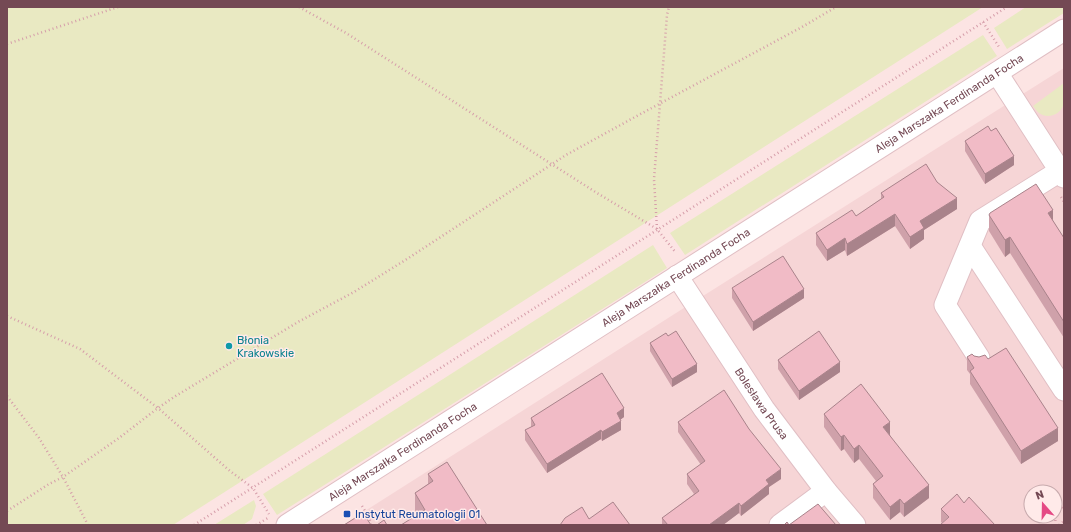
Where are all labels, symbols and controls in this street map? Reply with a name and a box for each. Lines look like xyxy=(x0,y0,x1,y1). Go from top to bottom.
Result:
street label: Aleja Marszałka Ferdinanda Focha xyxy=(873,52,1026,156)
street label: Aleja Marszałka Ferdinanda Focha xyxy=(599,226,753,330)
place label: Błonia Krakowskie xyxy=(237,334,294,360)
marker: Błonia Krakowskie xyxy=(224,341,234,351)
street label: Bolesława Prusa xyxy=(732,365,791,442)
street label: Aleja Marszałka Ferdinanda Focha xyxy=(326,400,479,504)
north arrow xyxy=(1023,484,1063,524)
text: N xyxy=(1034,488,1046,503)
place label: Instytut Reumatologii 01 xyxy=(355,508,480,521)
marker: Instytut Reumatologii 01 xyxy=(342,509,352,519)

